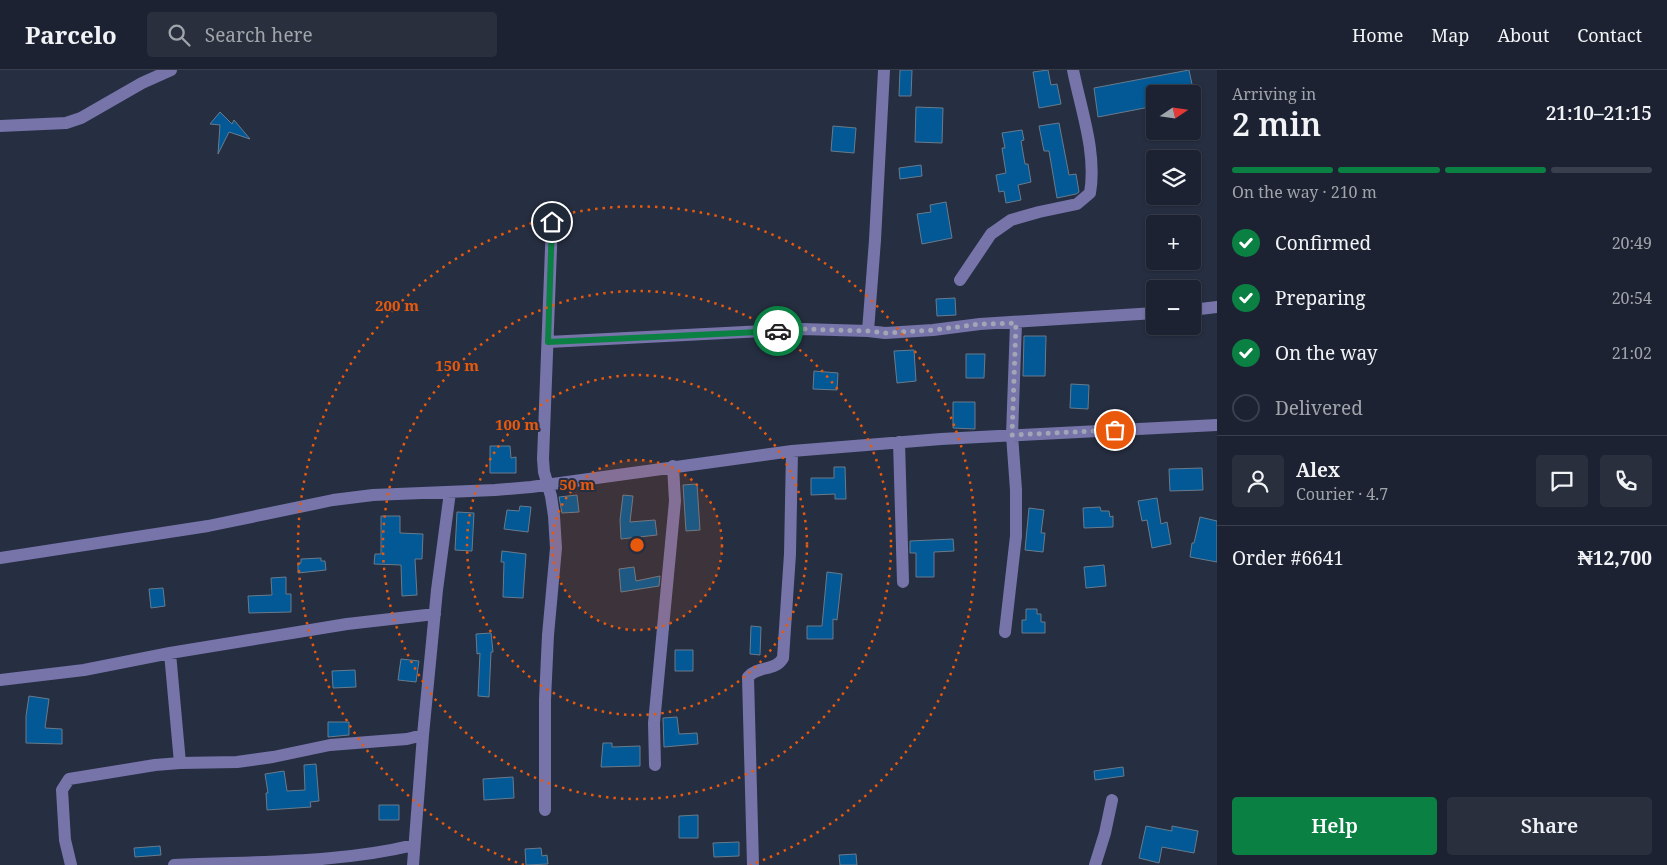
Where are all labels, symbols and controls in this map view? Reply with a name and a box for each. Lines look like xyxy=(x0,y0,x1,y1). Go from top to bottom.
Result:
search box xyxy=(147,12,497,57)
text: Parcelo xyxy=(25,18,117,51)
icon: search xyxy=(165,21,193,49)
text: Search here xyxy=(205,22,313,48)
text: Home xyxy=(1352,23,1403,47)
text: Map xyxy=(1431,23,1469,47)
text: About xyxy=(1497,23,1549,47)
text: Contact xyxy=(1577,23,1642,47)
text: Arriving in xyxy=(1232,83,1316,105)
north arrow xyxy=(1146,85,1201,140)
map controls xyxy=(1146,85,1201,335)
text: 21:10–21:15 xyxy=(1546,100,1652,126)
text: 2 min xyxy=(1232,102,1321,145)
button: layers xyxy=(1146,150,1201,205)
text: On the way · 210 m xyxy=(1232,181,1377,203)
pin xyxy=(531,201,573,243)
icon: home xyxy=(538,208,566,236)
button: + xyxy=(1146,215,1201,270)
icon: check xyxy=(1232,229,1260,257)
text: Confirmed xyxy=(1275,230,1371,256)
text: 20:49 xyxy=(1612,232,1652,254)
button: − xyxy=(1146,280,1201,335)
icon: check xyxy=(1232,284,1260,312)
text: Preparing xyxy=(1275,285,1365,311)
text: 20:54 xyxy=(1612,287,1652,309)
text: 200 m xyxy=(375,295,419,315)
courier xyxy=(753,306,803,356)
icon: car xyxy=(764,317,792,345)
icon: check xyxy=(1232,339,1260,367)
text: On the way xyxy=(1275,340,1378,366)
text: 21:02 xyxy=(1612,342,1652,364)
text: 150 m xyxy=(435,355,479,375)
text: Delivered xyxy=(1275,395,1363,421)
pin xyxy=(1094,409,1136,451)
text: 100 m xyxy=(495,414,539,434)
icon: bag xyxy=(1101,416,1129,444)
button: person xyxy=(1232,455,1284,507)
button: chat xyxy=(1536,455,1588,507)
button: phone xyxy=(1600,455,1652,507)
text: Alex xyxy=(1296,457,1340,483)
text: 50 m xyxy=(559,474,595,494)
text: Courier · 4.7 xyxy=(1296,483,1388,505)
centre of rings xyxy=(628,536,646,554)
text: Order #6641 xyxy=(1232,545,1344,571)
text: ₦12,700 xyxy=(1578,545,1652,571)
button: Help xyxy=(1232,797,1437,855)
button: Share xyxy=(1447,797,1652,855)

